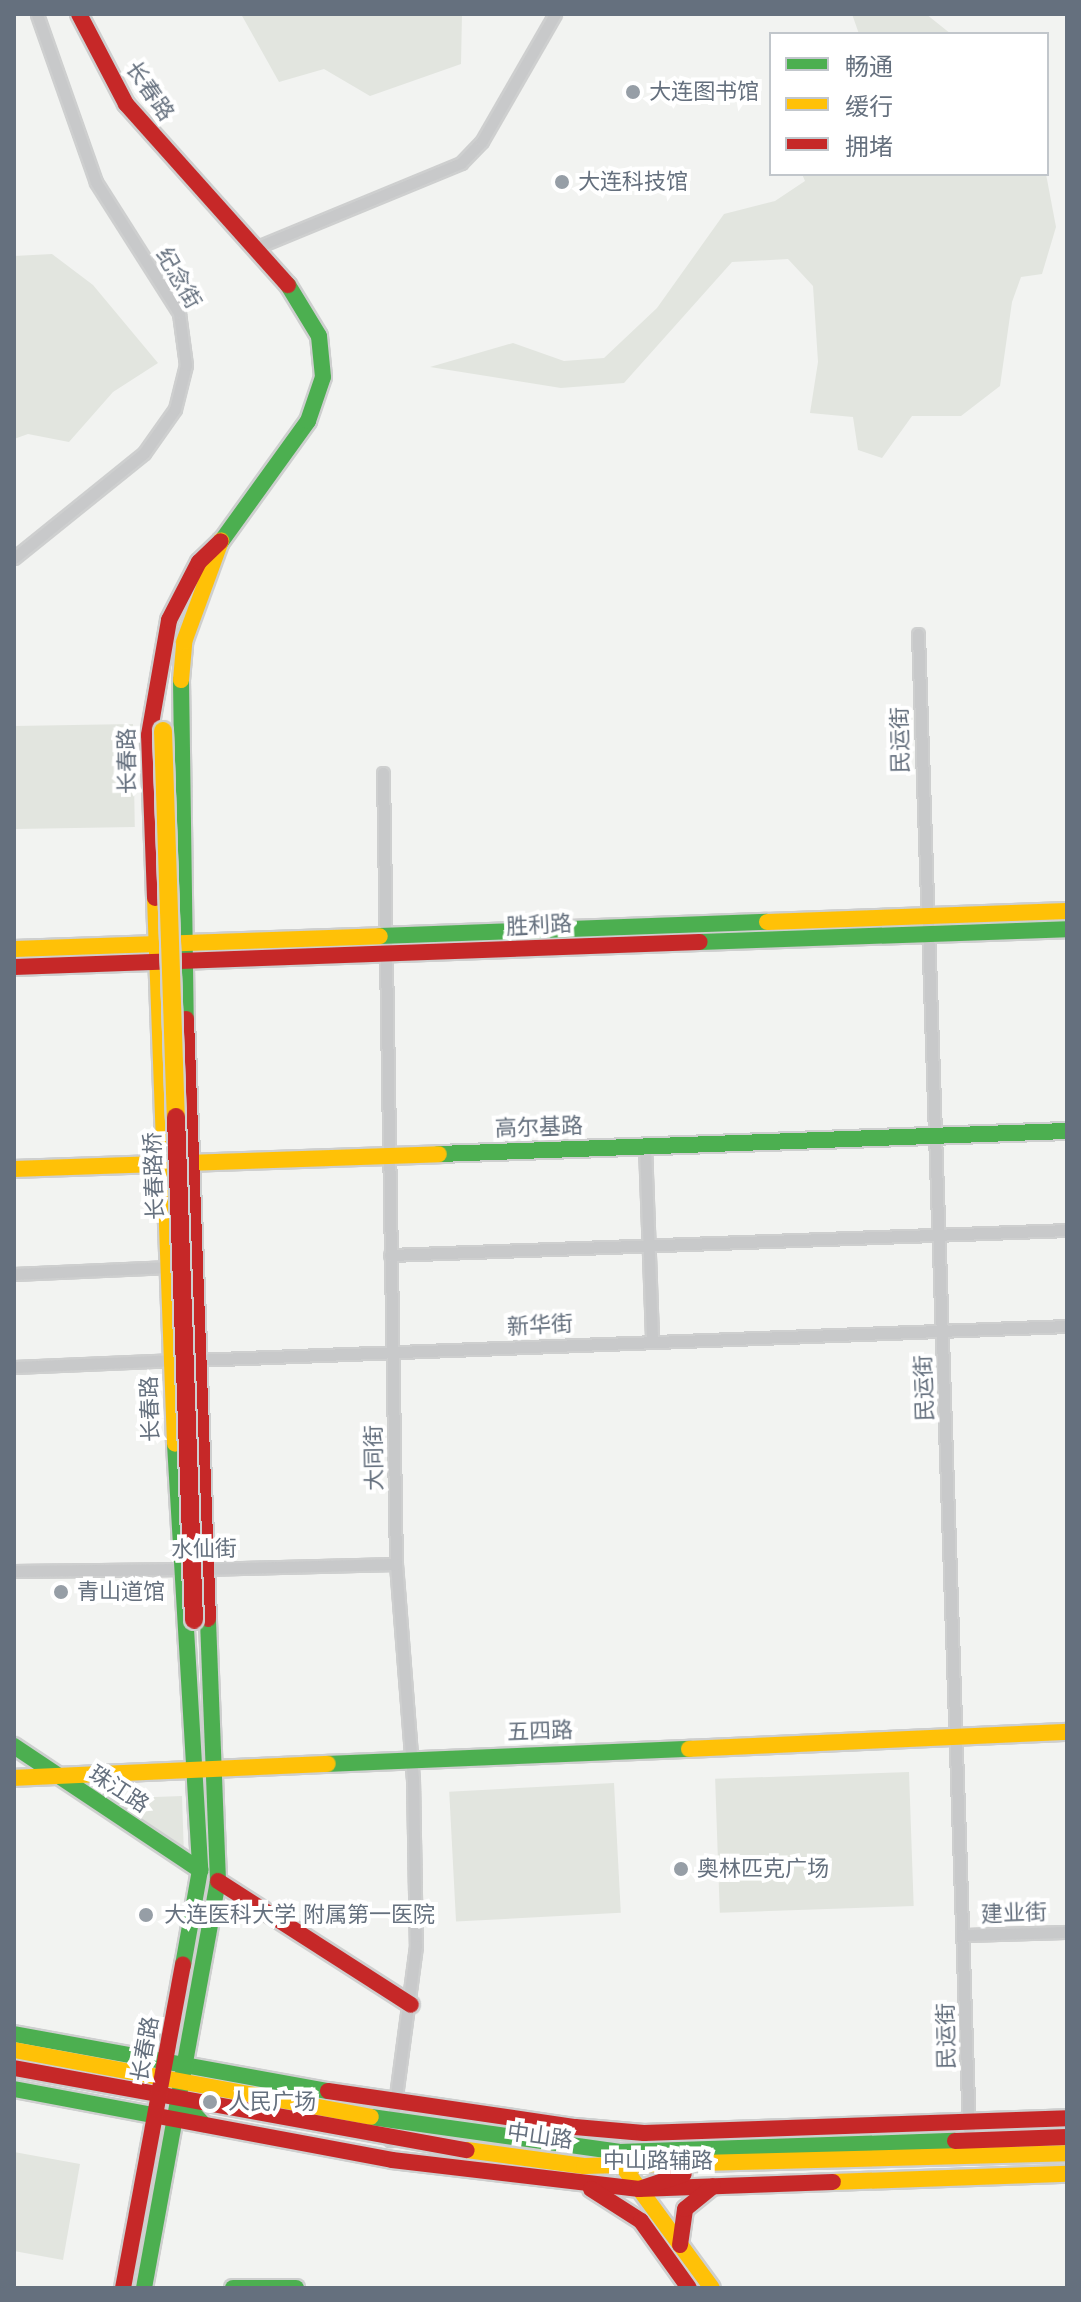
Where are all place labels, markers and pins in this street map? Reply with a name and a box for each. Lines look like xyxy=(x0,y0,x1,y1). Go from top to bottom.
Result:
place label: 大连图书馆 xyxy=(649,79,759,105)
marker: 大连图书馆 xyxy=(624,83,642,101)
place label: 大连科技馆 xyxy=(578,169,688,195)
marker: 大连科技馆 xyxy=(553,173,571,191)
place label: 青山道馆 xyxy=(77,1579,165,1605)
marker: 青山道馆 xyxy=(52,1583,70,1601)
place label: 奥林匹克广场 xyxy=(697,1856,829,1882)
marker: 奥林匹克广场 xyxy=(672,1860,690,1878)
place label: 大连医科大学 附属第一医院 xyxy=(164,1902,435,1928)
marker: 大连医科大学 附属第一医院 xyxy=(135,1904,157,1926)
place label: 人民广场 xyxy=(228,2089,316,2115)
marker: 人民广场 xyxy=(199,2091,221,2113)

